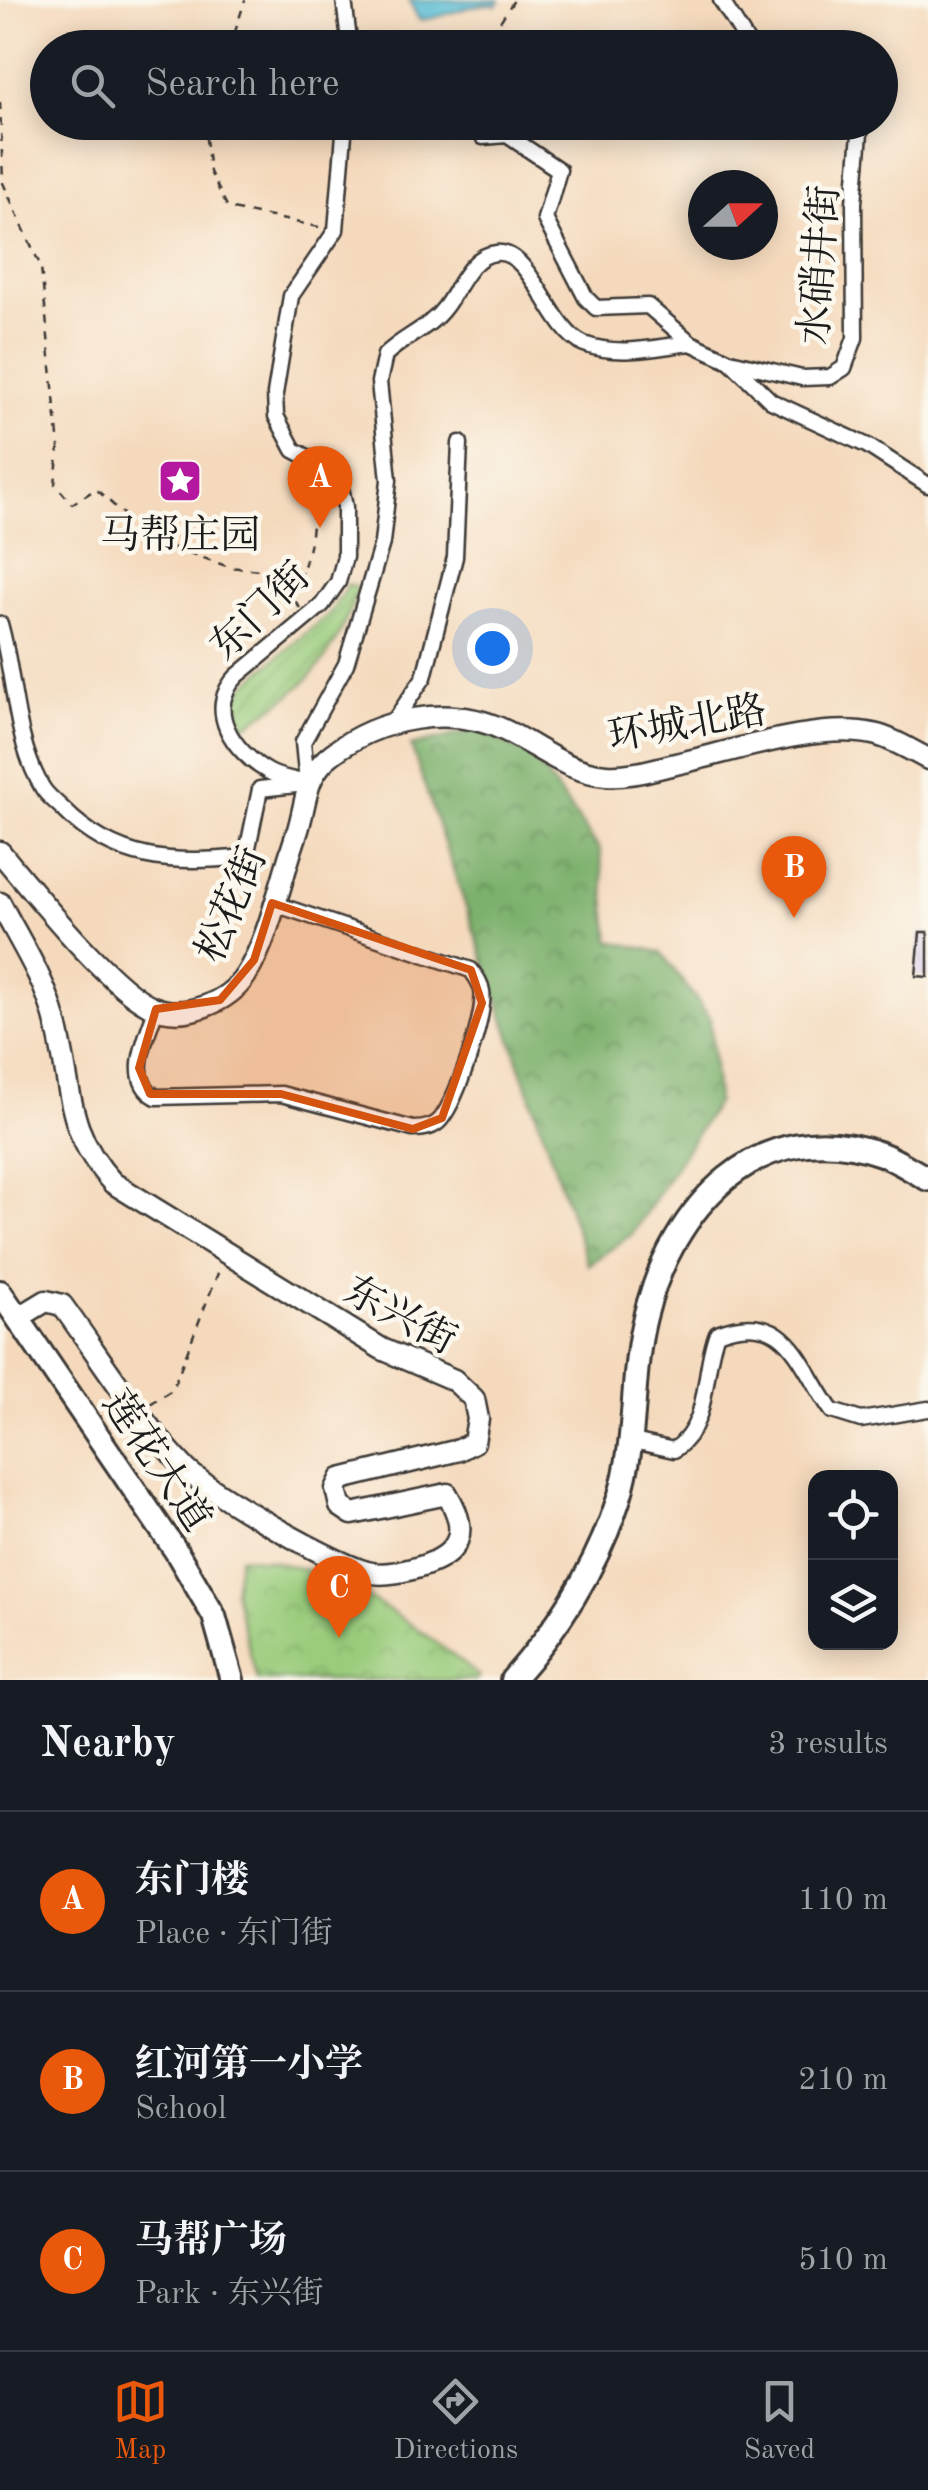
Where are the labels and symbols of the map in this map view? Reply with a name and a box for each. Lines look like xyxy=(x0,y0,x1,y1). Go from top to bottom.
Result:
north arrow xyxy=(688,170,778,260)
street label: 水硝井街 xyxy=(792,184,848,346)
pin: A xyxy=(288,446,352,528)
place icon: 马帮庄园 xyxy=(157,458,203,504)
place label: 马帮庄园 xyxy=(100,514,260,558)
street label: 东门街 xyxy=(202,554,319,669)
your location xyxy=(467,623,518,674)
street label: 环城北路 xyxy=(605,688,770,760)
pin: B xyxy=(762,836,826,918)
street label: 松花街 xyxy=(188,841,276,969)
street label: 东兴街 xyxy=(337,1268,463,1363)
street label: 莲花大道 xyxy=(93,1382,219,1540)
pin: C xyxy=(306,1556,372,1638)

